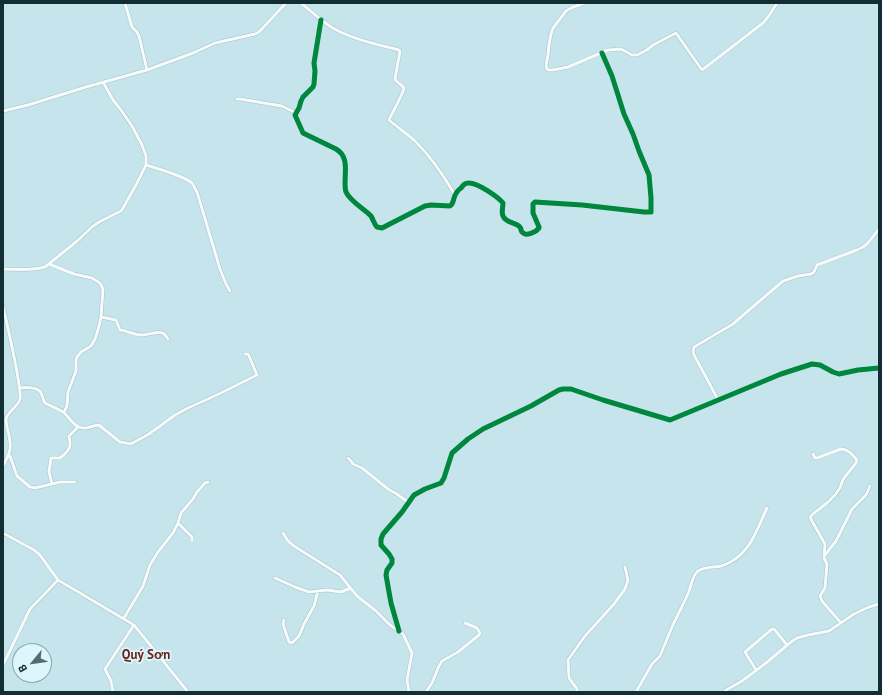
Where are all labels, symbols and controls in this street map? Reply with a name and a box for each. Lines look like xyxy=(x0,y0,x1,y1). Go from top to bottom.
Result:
north arrow xyxy=(12,643,52,683)
district label: Quý Sơn xyxy=(122,647,170,663)
text: B xyxy=(15,662,30,675)

